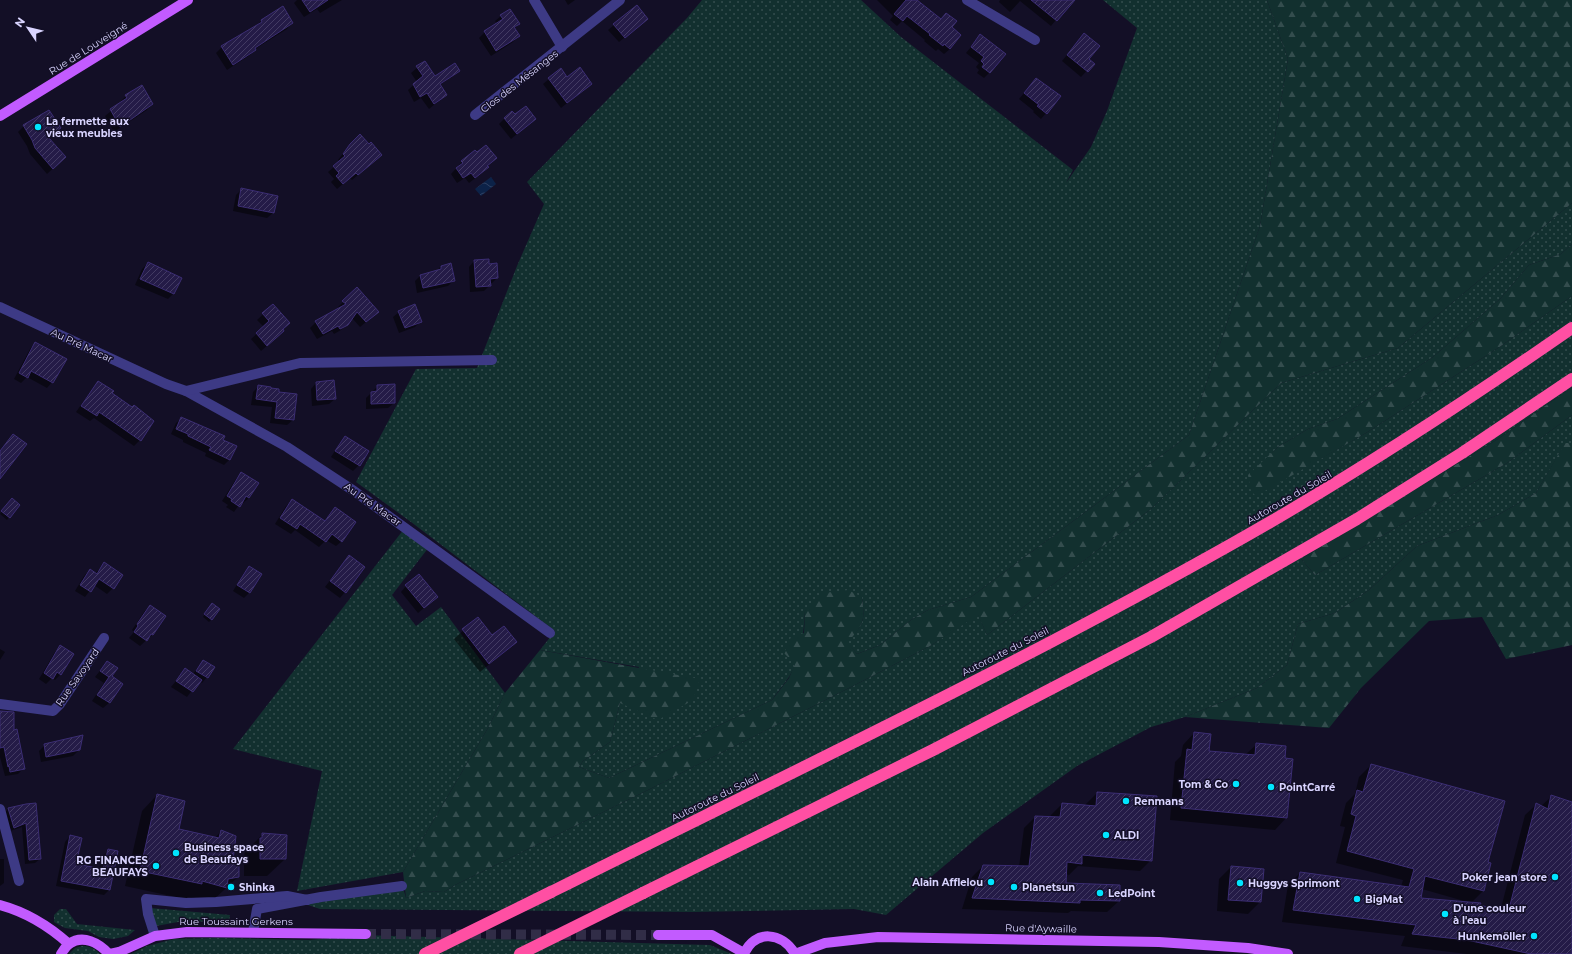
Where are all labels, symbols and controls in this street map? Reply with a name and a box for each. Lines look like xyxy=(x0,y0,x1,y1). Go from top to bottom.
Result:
north arrow xyxy=(8,8,48,48)
text: N xyxy=(12,15,28,30)
street label: Rue de Louveigné xyxy=(46,19,130,78)
street label: Clos des Mésanges xyxy=(478,47,561,116)
place label: La fermette aux vieux meubles xyxy=(45,115,129,140)
marker: La fermette aux vieux meubles xyxy=(33,122,43,132)
street label: Au Pré Macar xyxy=(49,325,115,365)
street label: Autoroute du Soleil xyxy=(1244,468,1334,527)
street label: Au Pré Macar xyxy=(342,480,404,529)
street label: Autoroute du Soleil xyxy=(960,624,1051,679)
street label: Rue Savoyard xyxy=(53,646,102,709)
street label: Autoroute du Soleil xyxy=(669,771,761,824)
place label: Tom & Co xyxy=(1179,778,1228,791)
marker: Tom & Co xyxy=(1231,779,1241,789)
place label: PointCarré xyxy=(1279,781,1335,794)
marker: PointCarré xyxy=(1266,782,1276,792)
place label: Renmans xyxy=(1134,795,1184,808)
marker: Renmans xyxy=(1121,796,1131,806)
place label: ALDI xyxy=(1113,829,1139,842)
marker: ALDI xyxy=(1101,830,1111,840)
place label: Business space de Beaufays xyxy=(184,841,264,866)
marker: Business space de Beaufays xyxy=(171,848,181,858)
place label: RG FINANCES BEAUFAYS xyxy=(76,854,149,879)
marker: RG FINANCES BEAUFAYS xyxy=(151,861,161,871)
place label: Poker jean store xyxy=(1462,871,1547,884)
marker: Poker jean store xyxy=(1550,872,1560,882)
place label: Alain Afflelou xyxy=(911,876,983,889)
marker: Alain Afflelou xyxy=(986,877,996,887)
place label: Huggys Sprimont xyxy=(1248,877,1341,890)
marker: Huggys Sprimont xyxy=(1235,878,1245,888)
place label: Shinka xyxy=(239,881,275,894)
place label: Planetsun xyxy=(1022,881,1075,894)
marker: Shinka xyxy=(226,882,236,892)
marker: Planetsun xyxy=(1009,882,1019,892)
place label: LedPoint xyxy=(1108,887,1156,900)
marker: LedPoint xyxy=(1095,888,1105,898)
place label: BigMat xyxy=(1365,893,1403,906)
marker: BigMat xyxy=(1352,894,1362,904)
place label: D'une couleur à l'eau xyxy=(1453,902,1527,927)
marker: D'une couleur à l'eau xyxy=(1440,909,1450,919)
street label: Rue Toussaint Gerkens xyxy=(179,915,293,928)
street label: Rue d'Aywaille xyxy=(1005,921,1077,936)
place label: Hunkemöller xyxy=(1458,930,1527,943)
marker: Hunkemöller xyxy=(1529,931,1539,941)

